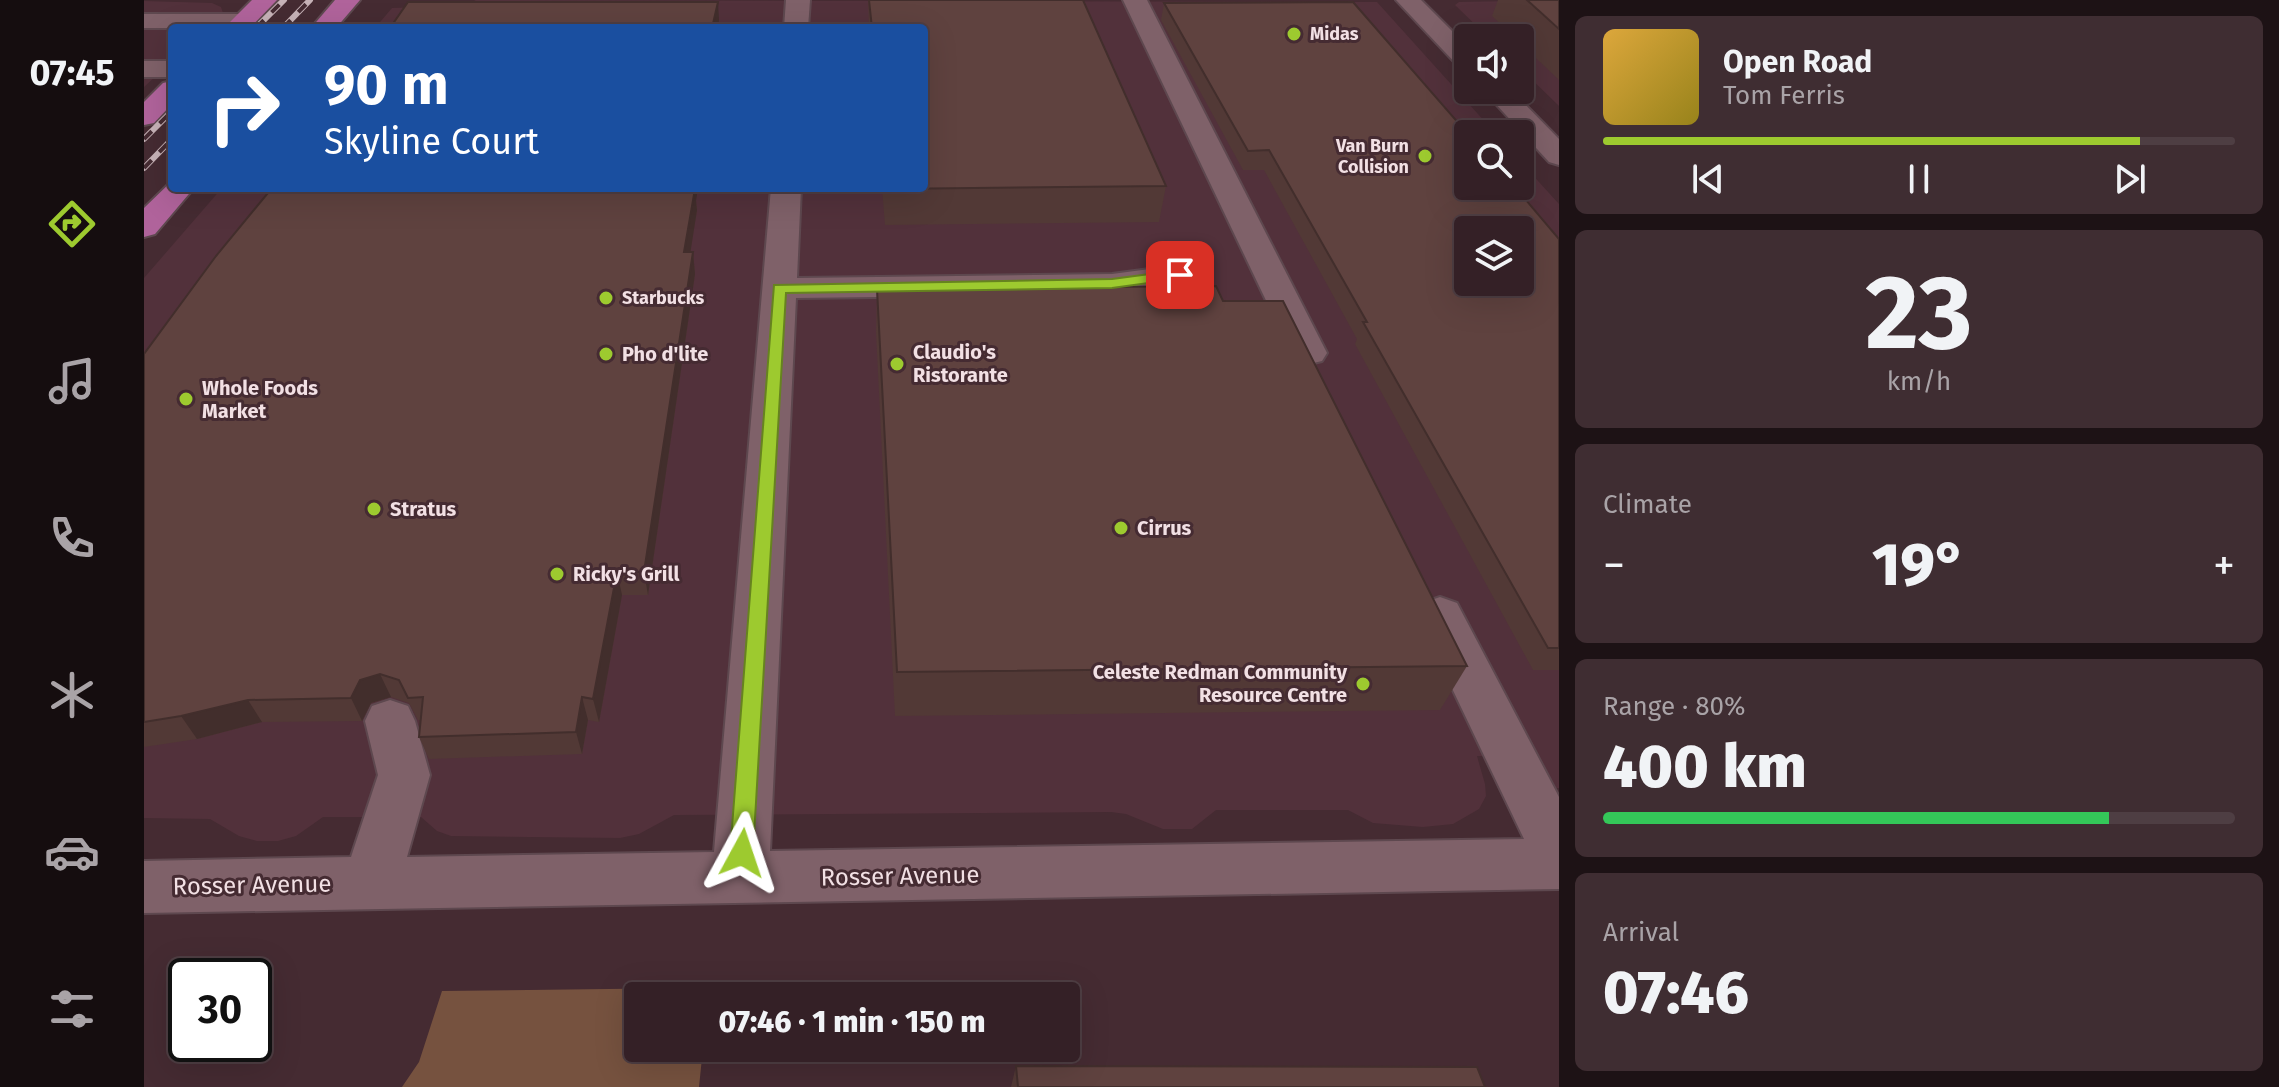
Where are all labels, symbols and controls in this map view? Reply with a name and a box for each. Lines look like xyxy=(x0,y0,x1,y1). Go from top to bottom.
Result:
place label: Midas xyxy=(1310,23,1359,45)
map controls xyxy=(1454,24,1534,296)
button: sound xyxy=(1454,24,1534,104)
marker: Midas xyxy=(1285,25,1303,43)
text: Open Road xyxy=(1723,44,1872,80)
text: 07:45 xyxy=(30,51,114,95)
text: 90 m xyxy=(324,52,449,119)
icon: right xyxy=(192,56,296,160)
text: Tom Ferris xyxy=(1723,80,1845,111)
text: Skyline Court xyxy=(324,120,539,164)
button: search xyxy=(1454,120,1534,200)
place label: Van Burn Collision xyxy=(1335,135,1409,178)
marker: Van Burn Collision xyxy=(1416,147,1434,165)
icon: previous xyxy=(1686,157,1730,201)
icon: pause xyxy=(1897,157,1941,201)
icon: next xyxy=(2108,157,2152,201)
icon: directions xyxy=(44,196,100,252)
button: layers xyxy=(1454,216,1534,296)
pin xyxy=(1146,241,1214,309)
text: 23 xyxy=(1865,251,1973,376)
icon: arrive xyxy=(1158,253,1202,297)
place label: Starbucks xyxy=(622,287,705,309)
marker: Starbucks xyxy=(597,289,615,307)
place label: Claudio's Ristorante xyxy=(913,340,1008,387)
place label: Pho d'lite xyxy=(622,342,708,366)
marker: Pho d'lite xyxy=(597,345,615,363)
icon: music xyxy=(44,353,100,409)
marker: Claudio's Ristorante xyxy=(888,355,906,373)
text: km/h xyxy=(1887,366,1951,397)
place label: Whole Foods Market xyxy=(202,376,318,423)
marker: Whole Foods Market xyxy=(177,390,195,408)
text: Climate xyxy=(1603,489,1692,520)
place label: Stratus xyxy=(390,497,457,521)
marker: Stratus xyxy=(365,500,383,518)
icon: phone xyxy=(44,510,100,566)
place label: Cirrus xyxy=(1137,516,1192,540)
marker: Cirrus xyxy=(1112,519,1130,537)
text: 19° xyxy=(1872,529,1966,601)
text: − xyxy=(1603,539,1625,592)
text: + xyxy=(2213,539,2235,592)
place label: Ricky's Grill xyxy=(573,562,679,586)
marker: Ricky's Grill xyxy=(548,565,566,583)
place label: Celeste Redman Community Resource Centre xyxy=(1093,660,1348,707)
icon: climate xyxy=(44,667,100,723)
marker: Celeste Redman Community Resource Centre xyxy=(1354,675,1372,693)
text: Range · 80% xyxy=(1603,691,1745,722)
text: 400 km xyxy=(1603,731,1807,803)
position arrow xyxy=(700,811,784,895)
icon: car xyxy=(44,824,100,880)
street label: Rosser Avenue xyxy=(820,861,980,891)
street label: Rosser Avenue xyxy=(172,870,332,900)
text: Arrival xyxy=(1603,917,1679,948)
text: 07:46 xyxy=(1603,957,1749,1029)
speed limit sign: 30 xyxy=(168,958,272,1062)
icon: filters xyxy=(44,981,100,1037)
text: 07:46 · 1 min · 150 m xyxy=(718,1004,986,1040)

